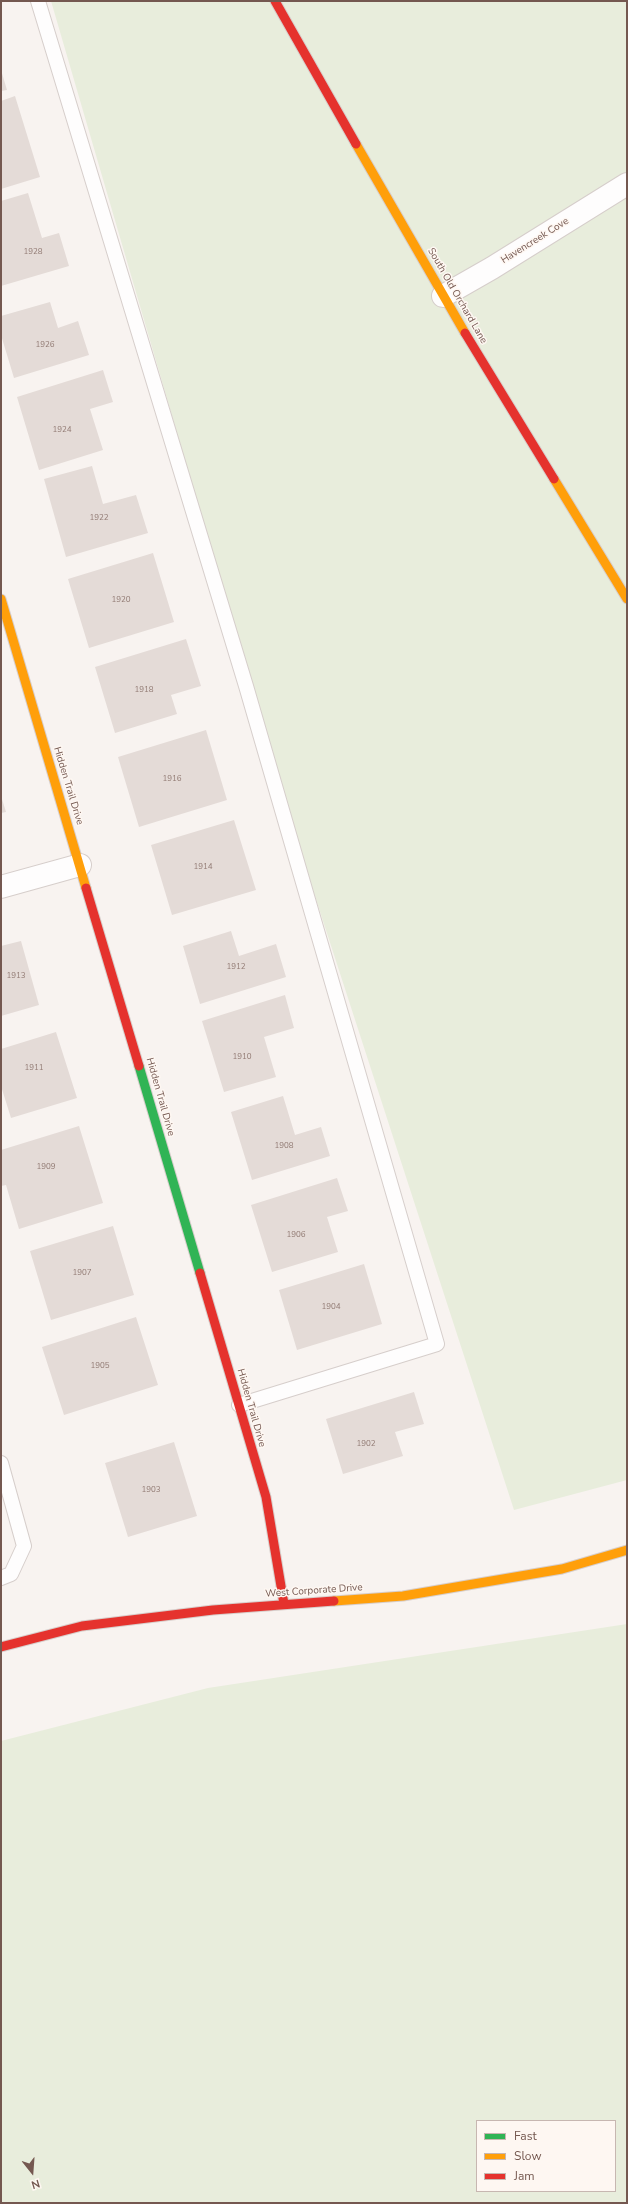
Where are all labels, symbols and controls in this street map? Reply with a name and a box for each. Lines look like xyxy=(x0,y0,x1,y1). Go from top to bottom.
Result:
street label: Havencreek Cove xyxy=(499,215,571,267)
street label: South Old Orchard Lane xyxy=(425,246,489,346)
house number: 1928 xyxy=(23,247,43,257)
house number: 1926 xyxy=(35,340,55,350)
house number: 1924 xyxy=(52,425,72,435)
house number: 1922 xyxy=(89,513,109,523)
house number: 1920 xyxy=(111,595,131,605)
house number: 1918 xyxy=(134,685,154,695)
street label: Hidden Trail Drive xyxy=(50,746,86,826)
house number: 1916 xyxy=(162,774,182,784)
house number: 1914 xyxy=(193,862,213,872)
house number: 1912 xyxy=(226,962,246,972)
house number: 1913 xyxy=(6,971,26,981)
house number: 1910 xyxy=(232,1052,252,1062)
street label: Hidden Trail Drive xyxy=(143,1057,177,1137)
house number: 1911 xyxy=(24,1063,44,1073)
house number: 1908 xyxy=(274,1141,294,1151)
house number: 1909 xyxy=(36,1162,56,1172)
house number: 1906 xyxy=(286,1230,306,1240)
house number: 1907 xyxy=(72,1268,92,1278)
house number: 1904 xyxy=(321,1302,341,1312)
house number: 1905 xyxy=(90,1361,110,1371)
street label: Hidden Trail Drive xyxy=(234,1368,268,1448)
house number: 1902 xyxy=(356,1439,376,1449)
house number: 1903 xyxy=(141,1485,161,1495)
street label: West Corporate Drive xyxy=(265,1582,363,1600)
legend xyxy=(476,2120,616,2192)
text: Fast xyxy=(514,2128,537,2144)
text: Slow xyxy=(514,2148,542,2164)
north arrow xyxy=(12,2152,52,2192)
text: Jam xyxy=(514,2168,535,2184)
text: N xyxy=(30,2176,42,2192)

